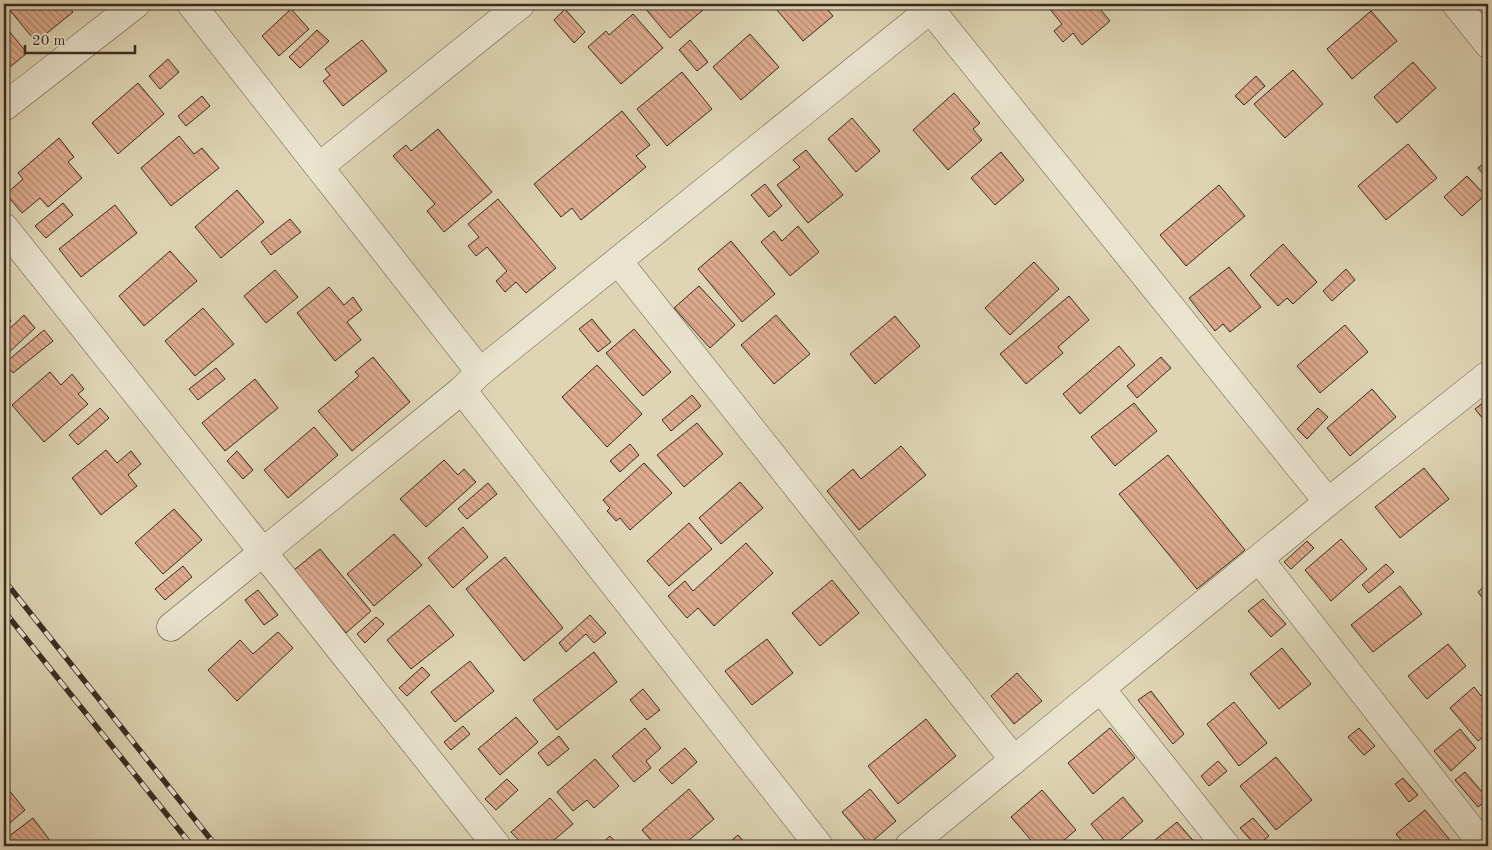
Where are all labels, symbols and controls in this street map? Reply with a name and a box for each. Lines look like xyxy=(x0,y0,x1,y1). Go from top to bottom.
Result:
scale bar xyxy=(25,22,135,54)
text: 20 m xyxy=(32,34,66,49)

